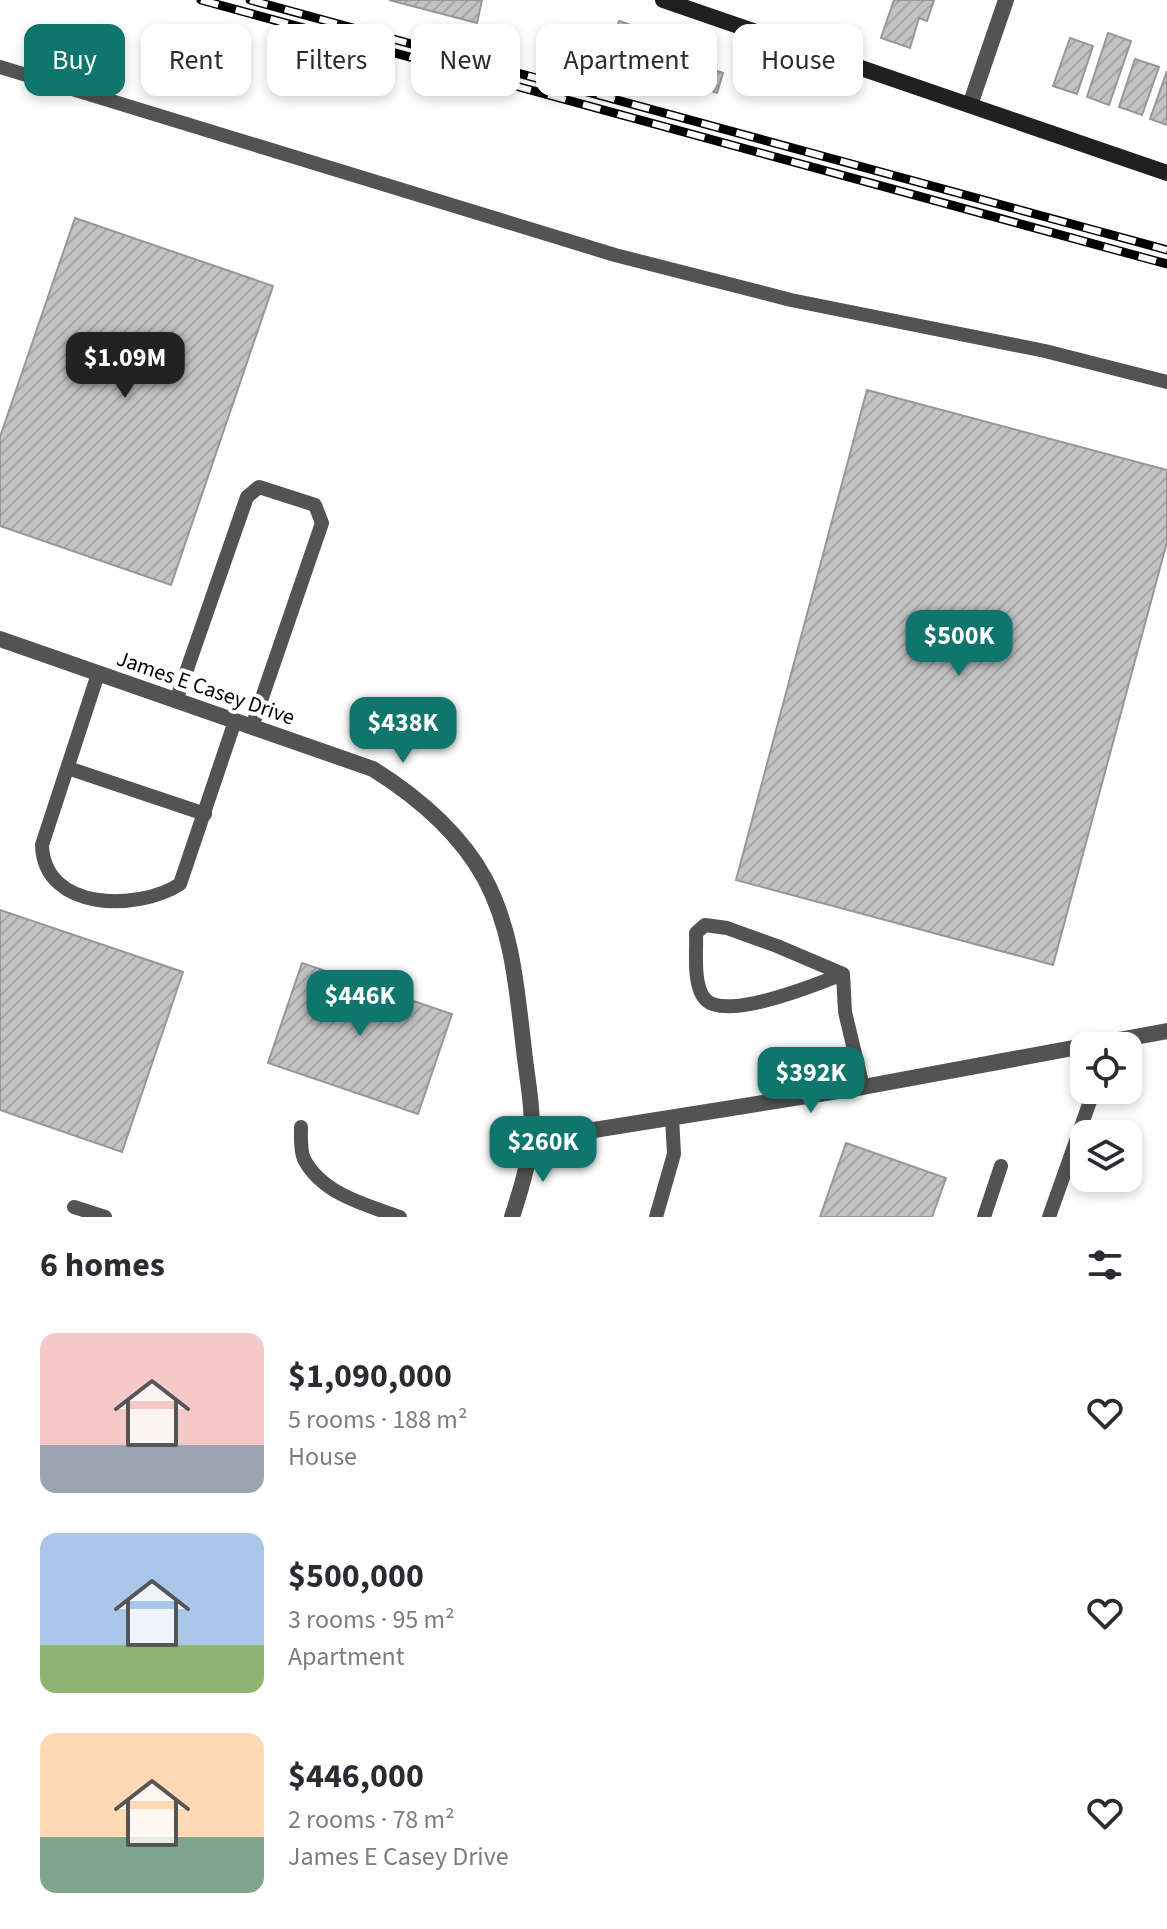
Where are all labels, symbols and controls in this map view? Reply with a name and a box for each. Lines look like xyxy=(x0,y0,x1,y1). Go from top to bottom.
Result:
chip: Buy xyxy=(24,24,125,96)
chip: Rent xyxy=(141,24,251,96)
chip: Filters xyxy=(267,24,395,96)
chip: New xyxy=(411,24,520,96)
chip: Apartment xyxy=(536,24,717,96)
chip: House xyxy=(733,24,863,96)
pin: $1.09M xyxy=(60,332,190,400)
text: $1.09M xyxy=(84,339,166,376)
pin: $500K xyxy=(903,610,1015,678)
text: $500K xyxy=(924,617,994,654)
street label: James E Casey Drive xyxy=(112,642,299,733)
pin: $438K xyxy=(347,697,459,765)
text: $438K xyxy=(368,704,438,741)
pin: $446K xyxy=(304,970,416,1038)
text: $446K xyxy=(325,977,395,1014)
map controls xyxy=(1070,1032,1142,1192)
button: locate xyxy=(1070,1032,1142,1104)
pin: $392K xyxy=(755,1047,867,1115)
text: $392K xyxy=(776,1054,846,1091)
pin: $260K xyxy=(487,1116,599,1184)
button: layers xyxy=(1070,1120,1142,1192)
text: $260K xyxy=(508,1123,578,1160)
text: 6 homes xyxy=(40,1241,165,1290)
icon: filters xyxy=(1083,1243,1127,1287)
text: $1,090,000 xyxy=(288,1352,452,1401)
icon: home xyxy=(104,1365,200,1461)
icon: heart xyxy=(1083,1391,1127,1435)
text: 5 rooms · 188 m² xyxy=(288,1401,467,1438)
text: House xyxy=(288,1438,357,1475)
text: $500,000 xyxy=(288,1552,424,1601)
icon: home xyxy=(104,1565,200,1661)
icon: heart xyxy=(1083,1591,1127,1635)
text: 3 rooms · 95 m² xyxy=(288,1601,455,1638)
text: Apartment xyxy=(288,1638,405,1675)
text: $446,000 xyxy=(288,1752,424,1801)
icon: home xyxy=(104,1765,200,1861)
icon: heart xyxy=(1083,1791,1127,1835)
text: 2 rooms · 78 m² xyxy=(288,1801,455,1838)
text: James E Casey Drive xyxy=(288,1838,509,1875)

